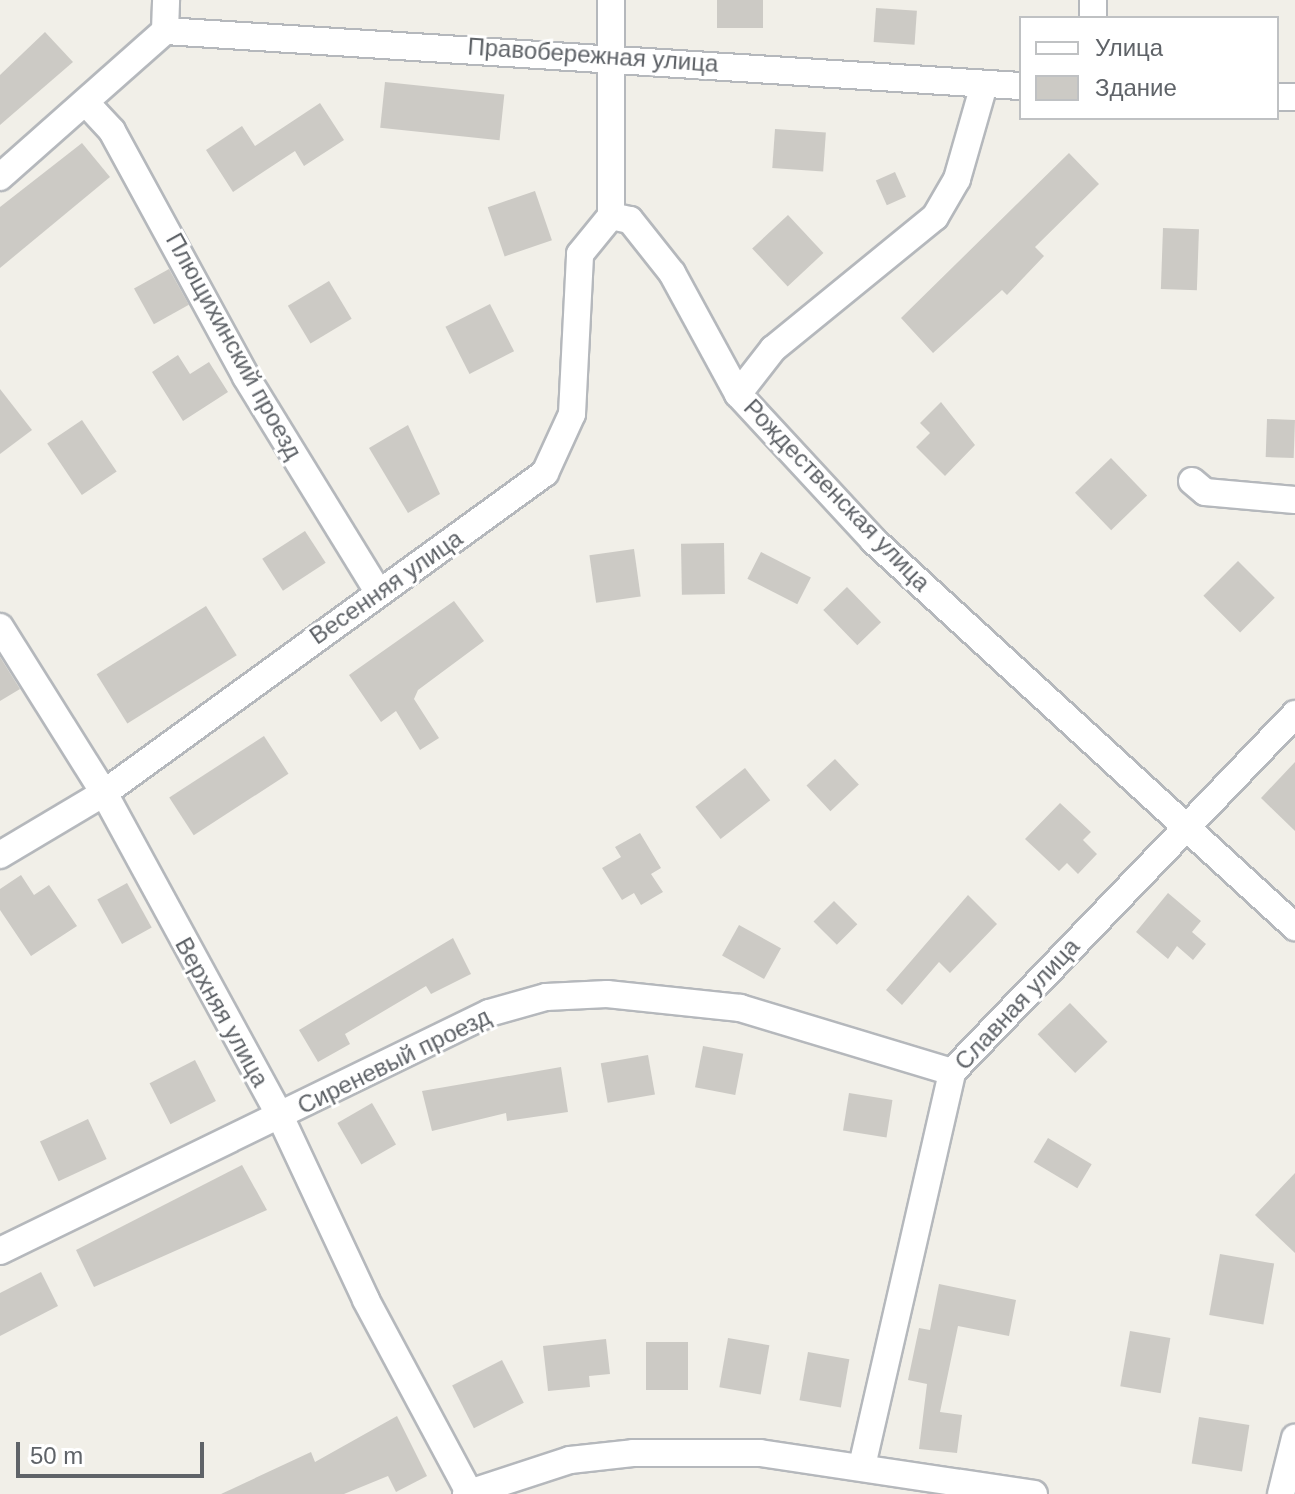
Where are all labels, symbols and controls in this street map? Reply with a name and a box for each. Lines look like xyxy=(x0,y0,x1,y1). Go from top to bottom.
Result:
legend xyxy=(1019,16,1279,120)
street label: Правобережная улица xyxy=(467,32,719,78)
text: Улица xyxy=(1095,34,1163,61)
text: Здание xyxy=(1095,74,1177,101)
street label: Плющихинский проезд xyxy=(160,228,308,464)
street label: Рождественская улица xyxy=(738,393,936,597)
street label: Весенняя улица xyxy=(304,524,468,650)
street label: Верхняя улица xyxy=(169,932,275,1092)
street label: Славная улица xyxy=(949,932,1085,1076)
street label: Сиреневый проезд xyxy=(293,1002,495,1120)
scale bar xyxy=(20,1426,208,1476)
text: 50 m xyxy=(30,1442,83,1469)

